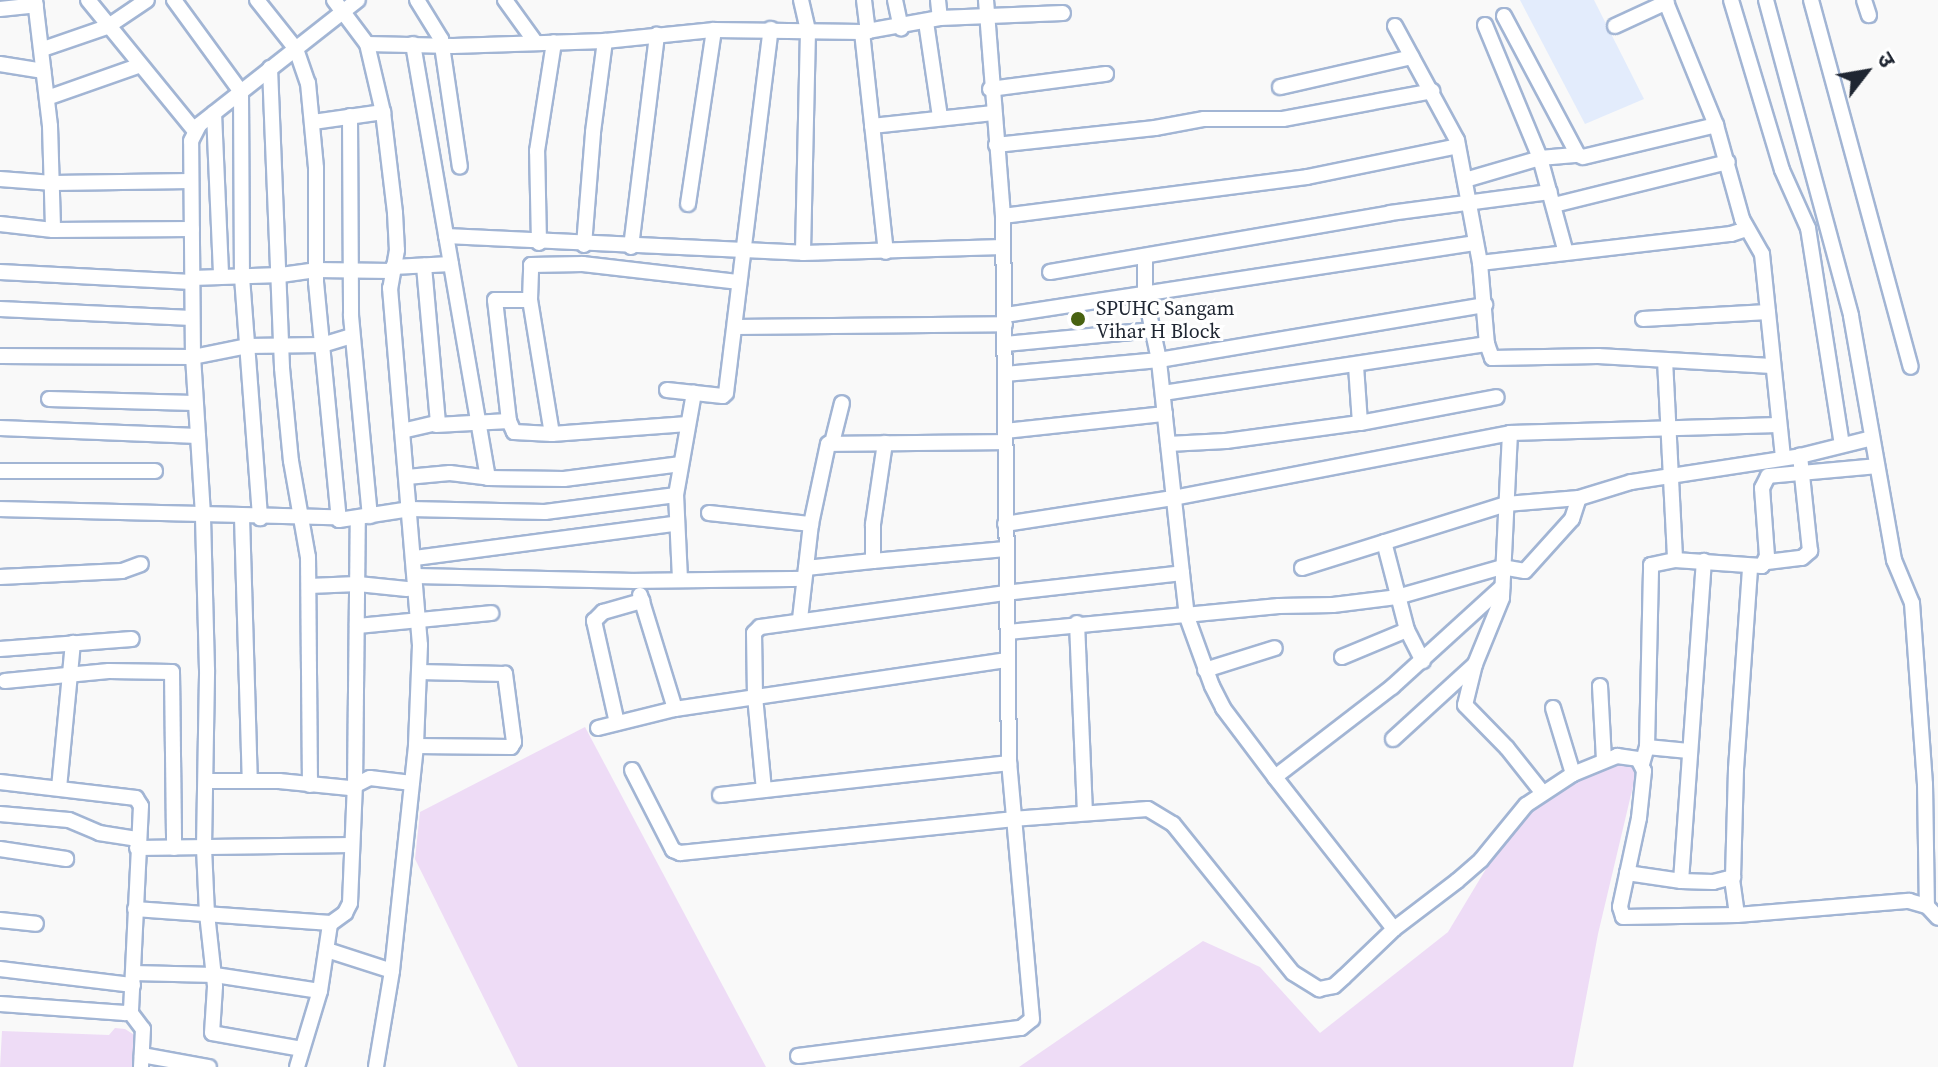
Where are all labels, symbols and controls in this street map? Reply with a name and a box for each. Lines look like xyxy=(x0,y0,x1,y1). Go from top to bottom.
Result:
north arrow xyxy=(1826,32,1906,112)
text: उ xyxy=(1870,46,1903,73)
place label: SPUHC Sangam Vihar H Block xyxy=(1096,296,1235,343)
marker: SPUHC Sangam Vihar H Block xyxy=(1067,308,1089,330)

